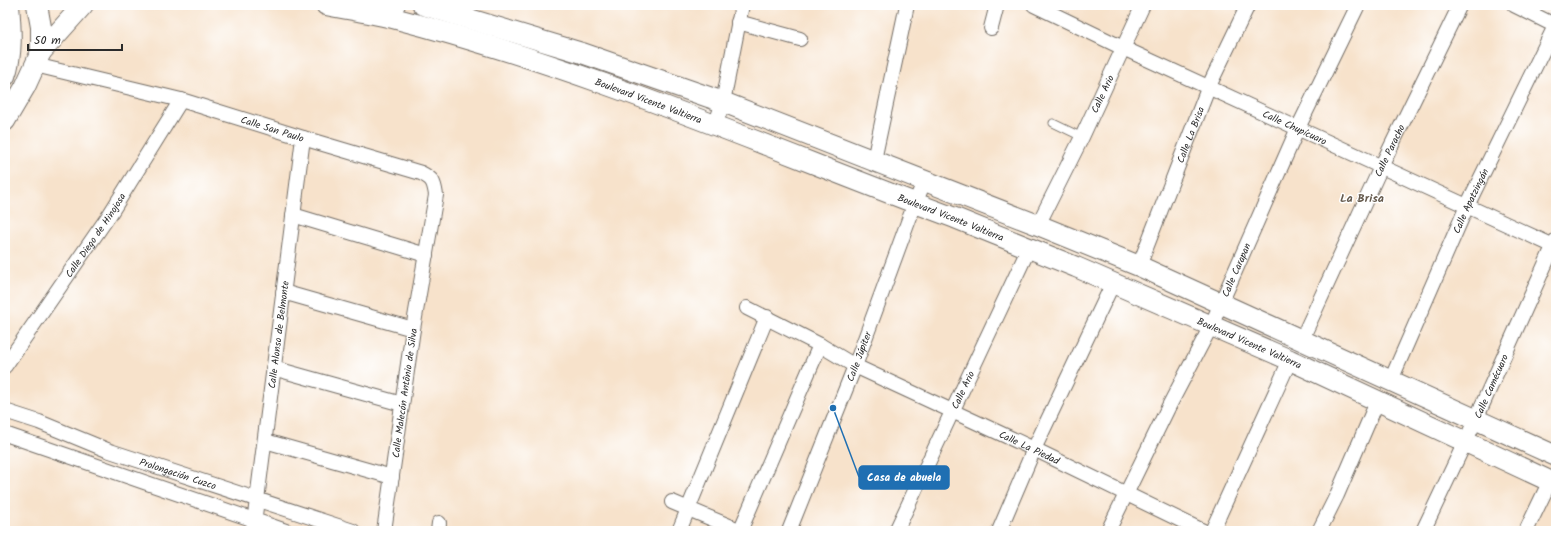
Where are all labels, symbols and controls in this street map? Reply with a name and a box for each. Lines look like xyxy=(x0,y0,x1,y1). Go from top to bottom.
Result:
scale bar xyxy=(28,26,122,52)
text: 50 m xyxy=(34,31,61,50)
street label: Calle Ario xyxy=(1087,72,1119,116)
street label: Boulevard Vicente Valtierra xyxy=(593,74,704,128)
street label: Calle La Brisa xyxy=(1173,104,1209,166)
street label: Calle Chupícuaro xyxy=(1260,106,1330,150)
street label: Calle San Paulo xyxy=(239,112,306,147)
street label: Calle Paracho xyxy=(1371,121,1410,180)
street label: Calle Apatzingán xyxy=(1449,166,1493,236)
district label: La Brisa xyxy=(1340,189,1384,208)
street label: Calle Diego de Hinojosa xyxy=(61,190,130,281)
street label: Boulevard Vicente Valtierra xyxy=(895,190,1006,246)
street label: Calle Carapan xyxy=(1218,240,1256,300)
street label: Calle Alonso de Belmonte xyxy=(264,279,294,389)
street label: Boulevard Vicente Valtierra xyxy=(1194,314,1305,374)
street label: Calle Malecón Antônio de Silva xyxy=(388,327,422,459)
street label: Calle Júpiter xyxy=(843,329,876,384)
street label: Calle Camécuaro xyxy=(1470,351,1513,421)
street label: Calle Ario xyxy=(947,368,979,412)
street label: Calle La Piedad xyxy=(996,427,1063,470)
street label: Prolongación Cuzco xyxy=(137,454,219,495)
callout: Casa de abuela xyxy=(859,466,949,489)
text: Casa de abuela xyxy=(867,469,941,487)

